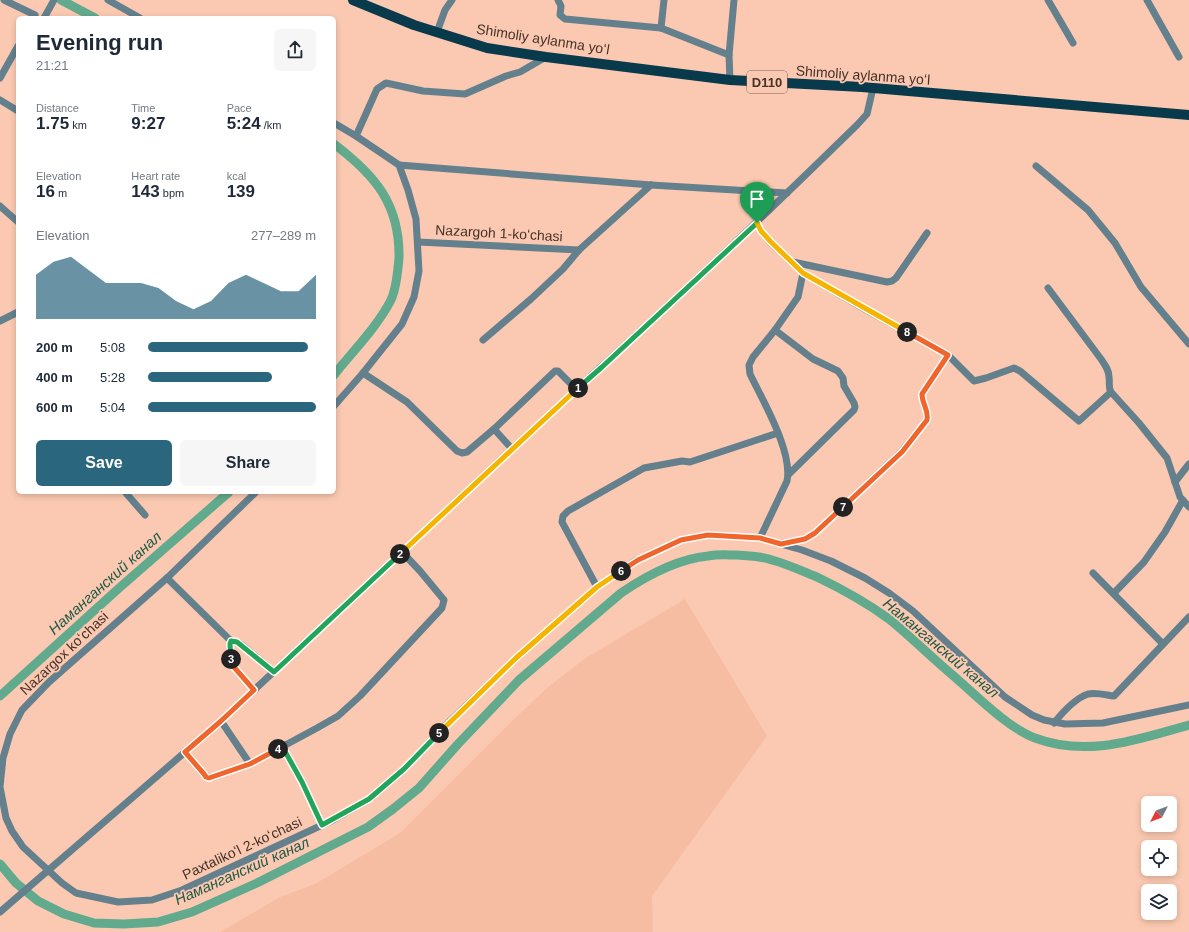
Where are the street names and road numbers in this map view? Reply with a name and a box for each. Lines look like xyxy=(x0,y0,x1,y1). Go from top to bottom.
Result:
street label: Shimoliy aylanma yoʻl xyxy=(475,21,611,57)
street label: Shimoliy aylanma yoʻl xyxy=(795,62,931,88)
road number: D110 xyxy=(747,71,787,93)
street label: Nazargoh 1-koʻchasi xyxy=(435,222,563,244)
street label: Nazargox koʻchasi xyxy=(17,608,111,698)
street label: Paxtalikoʻl 2-koʻchasi xyxy=(180,813,304,883)

